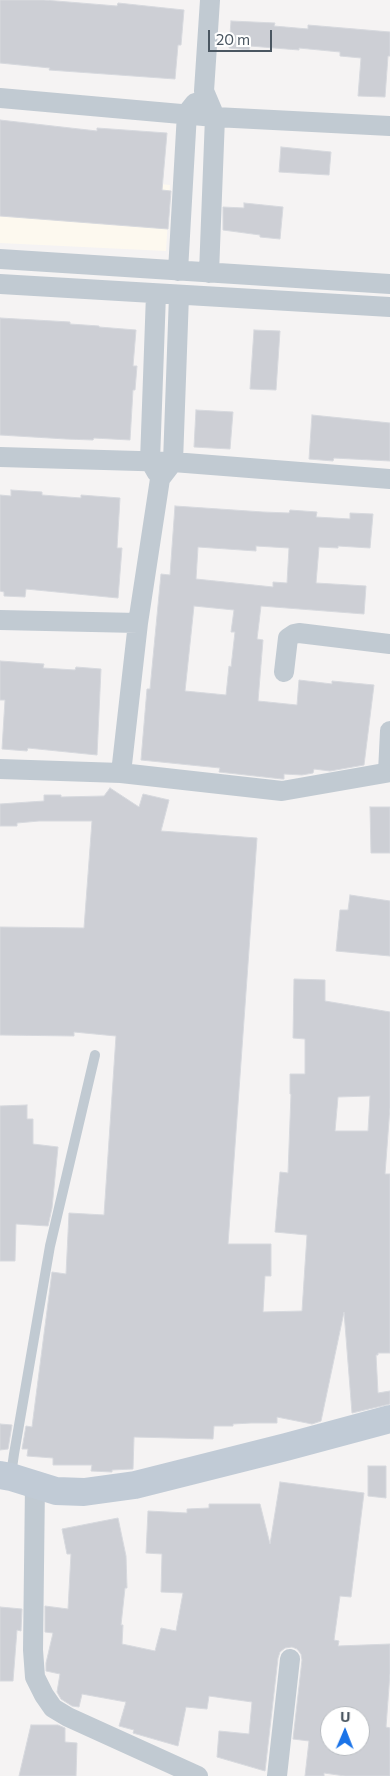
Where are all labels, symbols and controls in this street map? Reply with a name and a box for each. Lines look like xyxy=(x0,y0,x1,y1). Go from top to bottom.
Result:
scale bar xyxy=(210,20,274,52)
text: 20 m xyxy=(216,30,250,48)
north arrow xyxy=(320,1706,370,1756)
text: U xyxy=(340,1708,350,1725)

